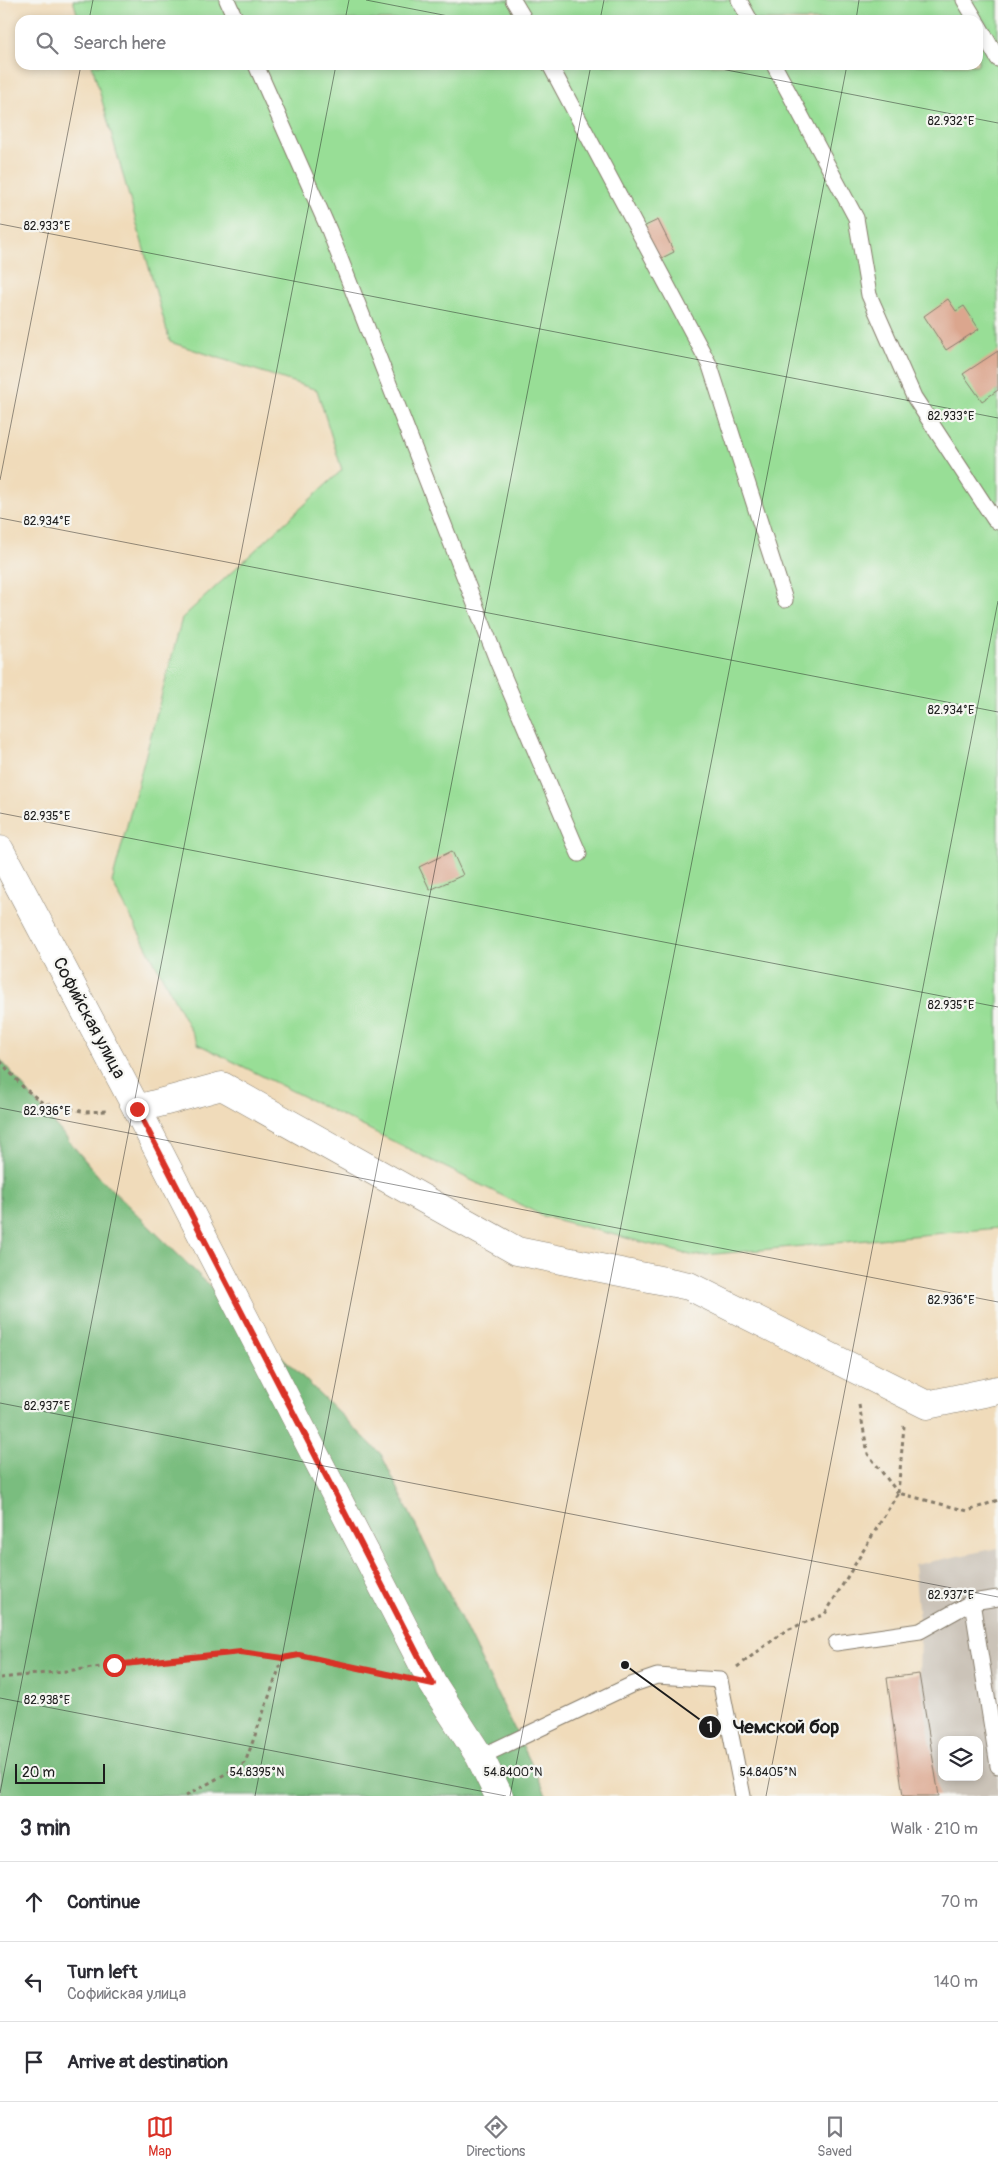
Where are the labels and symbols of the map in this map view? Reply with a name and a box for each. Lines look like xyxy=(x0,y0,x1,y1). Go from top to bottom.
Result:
text: 82.932°E xyxy=(928,114,974,129)
text: 82.933°E xyxy=(24,219,70,234)
text: 82.933°E xyxy=(928,409,974,424)
text: 82.934°E xyxy=(24,514,70,529)
text: 82.934°E xyxy=(928,703,974,718)
text: 82.935°E xyxy=(24,809,70,824)
street label: Софийская улица xyxy=(47,953,131,1083)
text: 82.935°E xyxy=(928,998,974,1013)
route end xyxy=(126,1098,149,1121)
text: 82.936°E xyxy=(24,1104,70,1119)
text: 82.936°E xyxy=(928,1293,974,1308)
text: 82.937°E xyxy=(24,1399,70,1414)
text: 82.937°E xyxy=(928,1588,974,1603)
route start xyxy=(103,1654,126,1677)
text: 82.938°E xyxy=(24,1693,70,1708)
callout: Чемской бор xyxy=(698,1710,849,1744)
text: Чемской бор xyxy=(733,1715,839,1739)
text: 1 xyxy=(707,1718,713,1737)
scale bar xyxy=(15,1761,105,1784)
text: 54.8395°N xyxy=(230,1765,284,1780)
text: 54.8400°N xyxy=(484,1765,542,1780)
text: 54.8405°N xyxy=(739,1765,797,1780)

